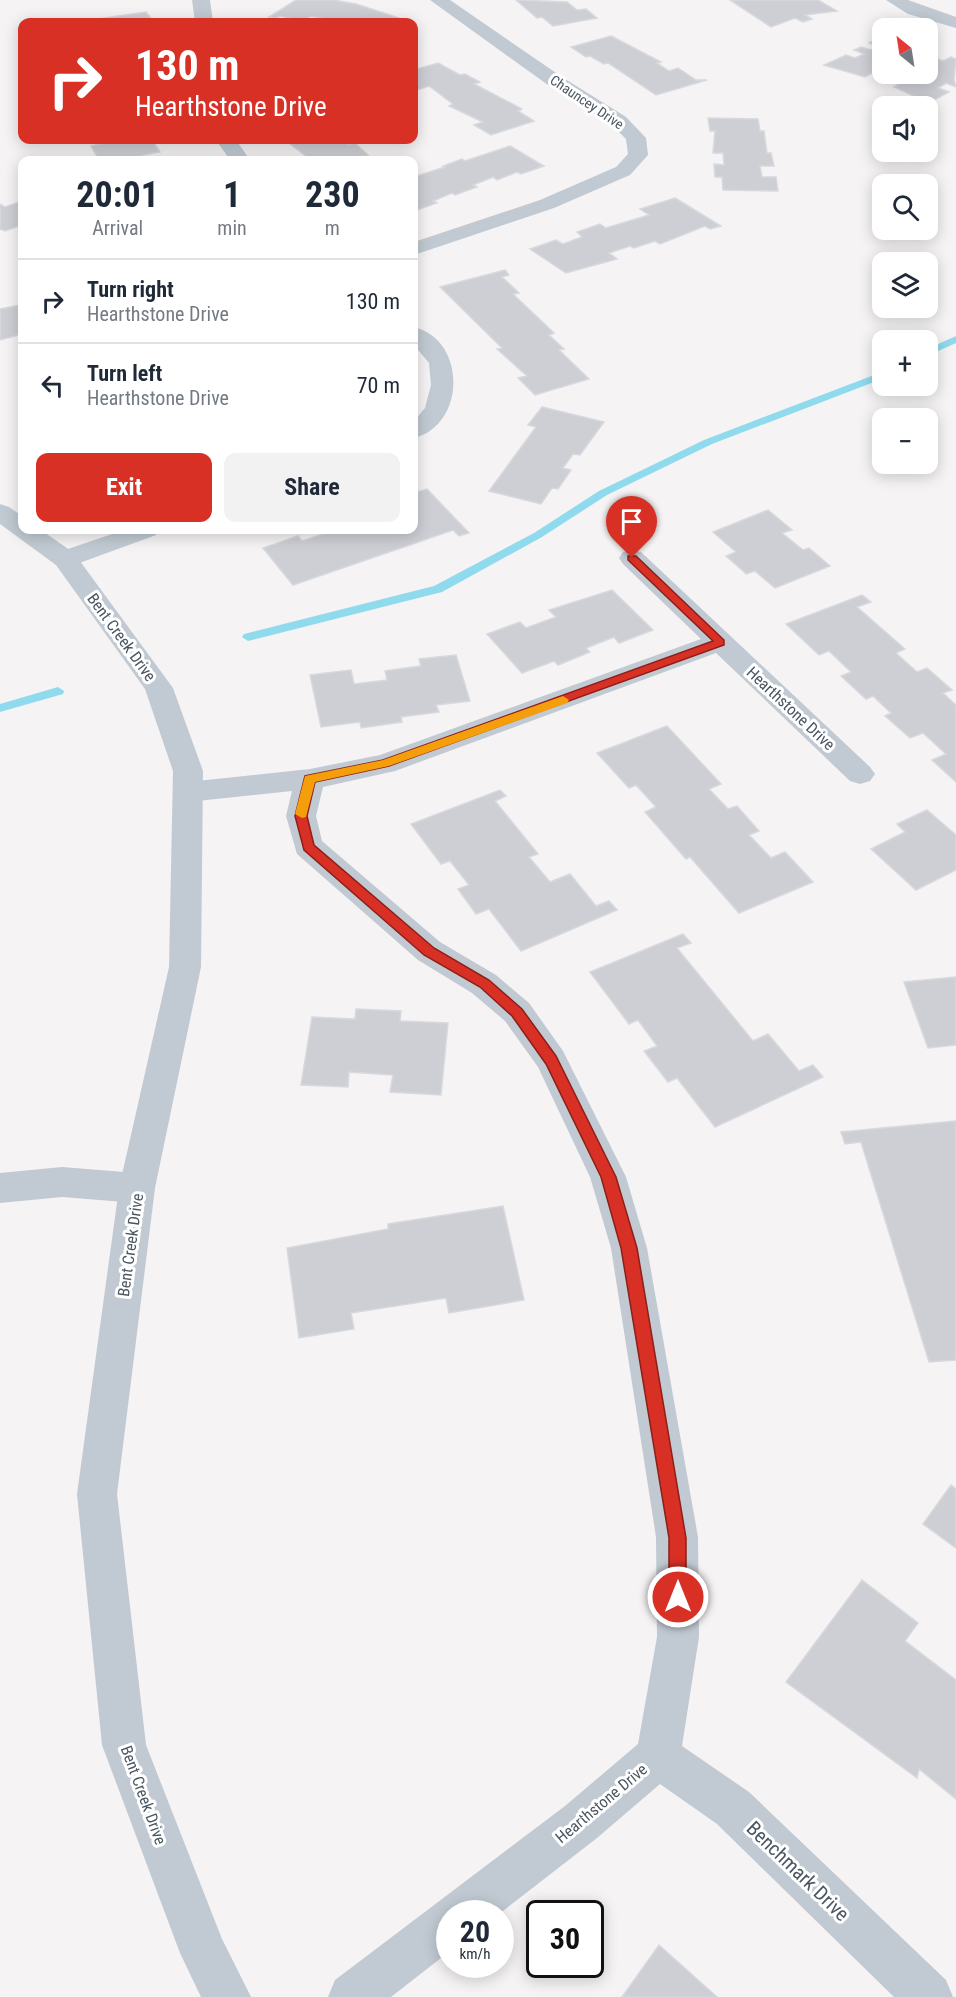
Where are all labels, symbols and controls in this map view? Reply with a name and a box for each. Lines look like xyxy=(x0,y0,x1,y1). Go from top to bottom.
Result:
north arrow xyxy=(872,18,938,84)
map controls xyxy=(872,18,938,474)
text: 130 m xyxy=(135,41,240,90)
icon: right xyxy=(36,42,114,120)
street label: Chauncey Drive xyxy=(547,72,627,133)
text: Hearthstone Drive xyxy=(135,91,327,123)
button: sound xyxy=(872,96,938,162)
text: 20:01 xyxy=(76,174,159,216)
text: 1 xyxy=(223,174,241,216)
text: 230 xyxy=(305,174,360,216)
button: search xyxy=(872,174,938,240)
text: Arrival xyxy=(92,216,143,240)
text: min xyxy=(217,216,247,240)
text: m xyxy=(325,216,340,240)
button: layers xyxy=(872,252,938,318)
text: Turn right xyxy=(87,277,174,302)
icon: right xyxy=(36,285,69,318)
text: 130 m xyxy=(346,289,400,314)
text: Hearthstone Drive xyxy=(87,302,229,326)
button: + xyxy=(872,330,938,396)
text: Turn left xyxy=(87,361,162,386)
icon: left xyxy=(36,369,69,402)
text: 70 m xyxy=(357,373,400,398)
text: Hearthstone Drive xyxy=(87,386,229,410)
button: − xyxy=(872,408,938,474)
button: Exit xyxy=(36,453,212,522)
button: Share xyxy=(224,453,400,522)
pin xyxy=(606,496,657,558)
icon: arrive xyxy=(615,505,648,538)
street label: Bent Creek Drive xyxy=(83,590,160,685)
street label: Hearthstone Drive xyxy=(743,663,839,754)
street label: Bent Creek Drive xyxy=(114,1192,147,1298)
position arrow xyxy=(646,1565,710,1629)
street label: Bent Creek Drive xyxy=(117,1743,170,1847)
street label: Hearthstone Drive xyxy=(552,1760,651,1847)
street label: Benchmark Drive xyxy=(742,1816,854,1926)
speed limit sign: 30 xyxy=(526,1900,604,1978)
text: 20 xyxy=(460,1914,490,1949)
text: km/h xyxy=(460,1945,490,1963)

